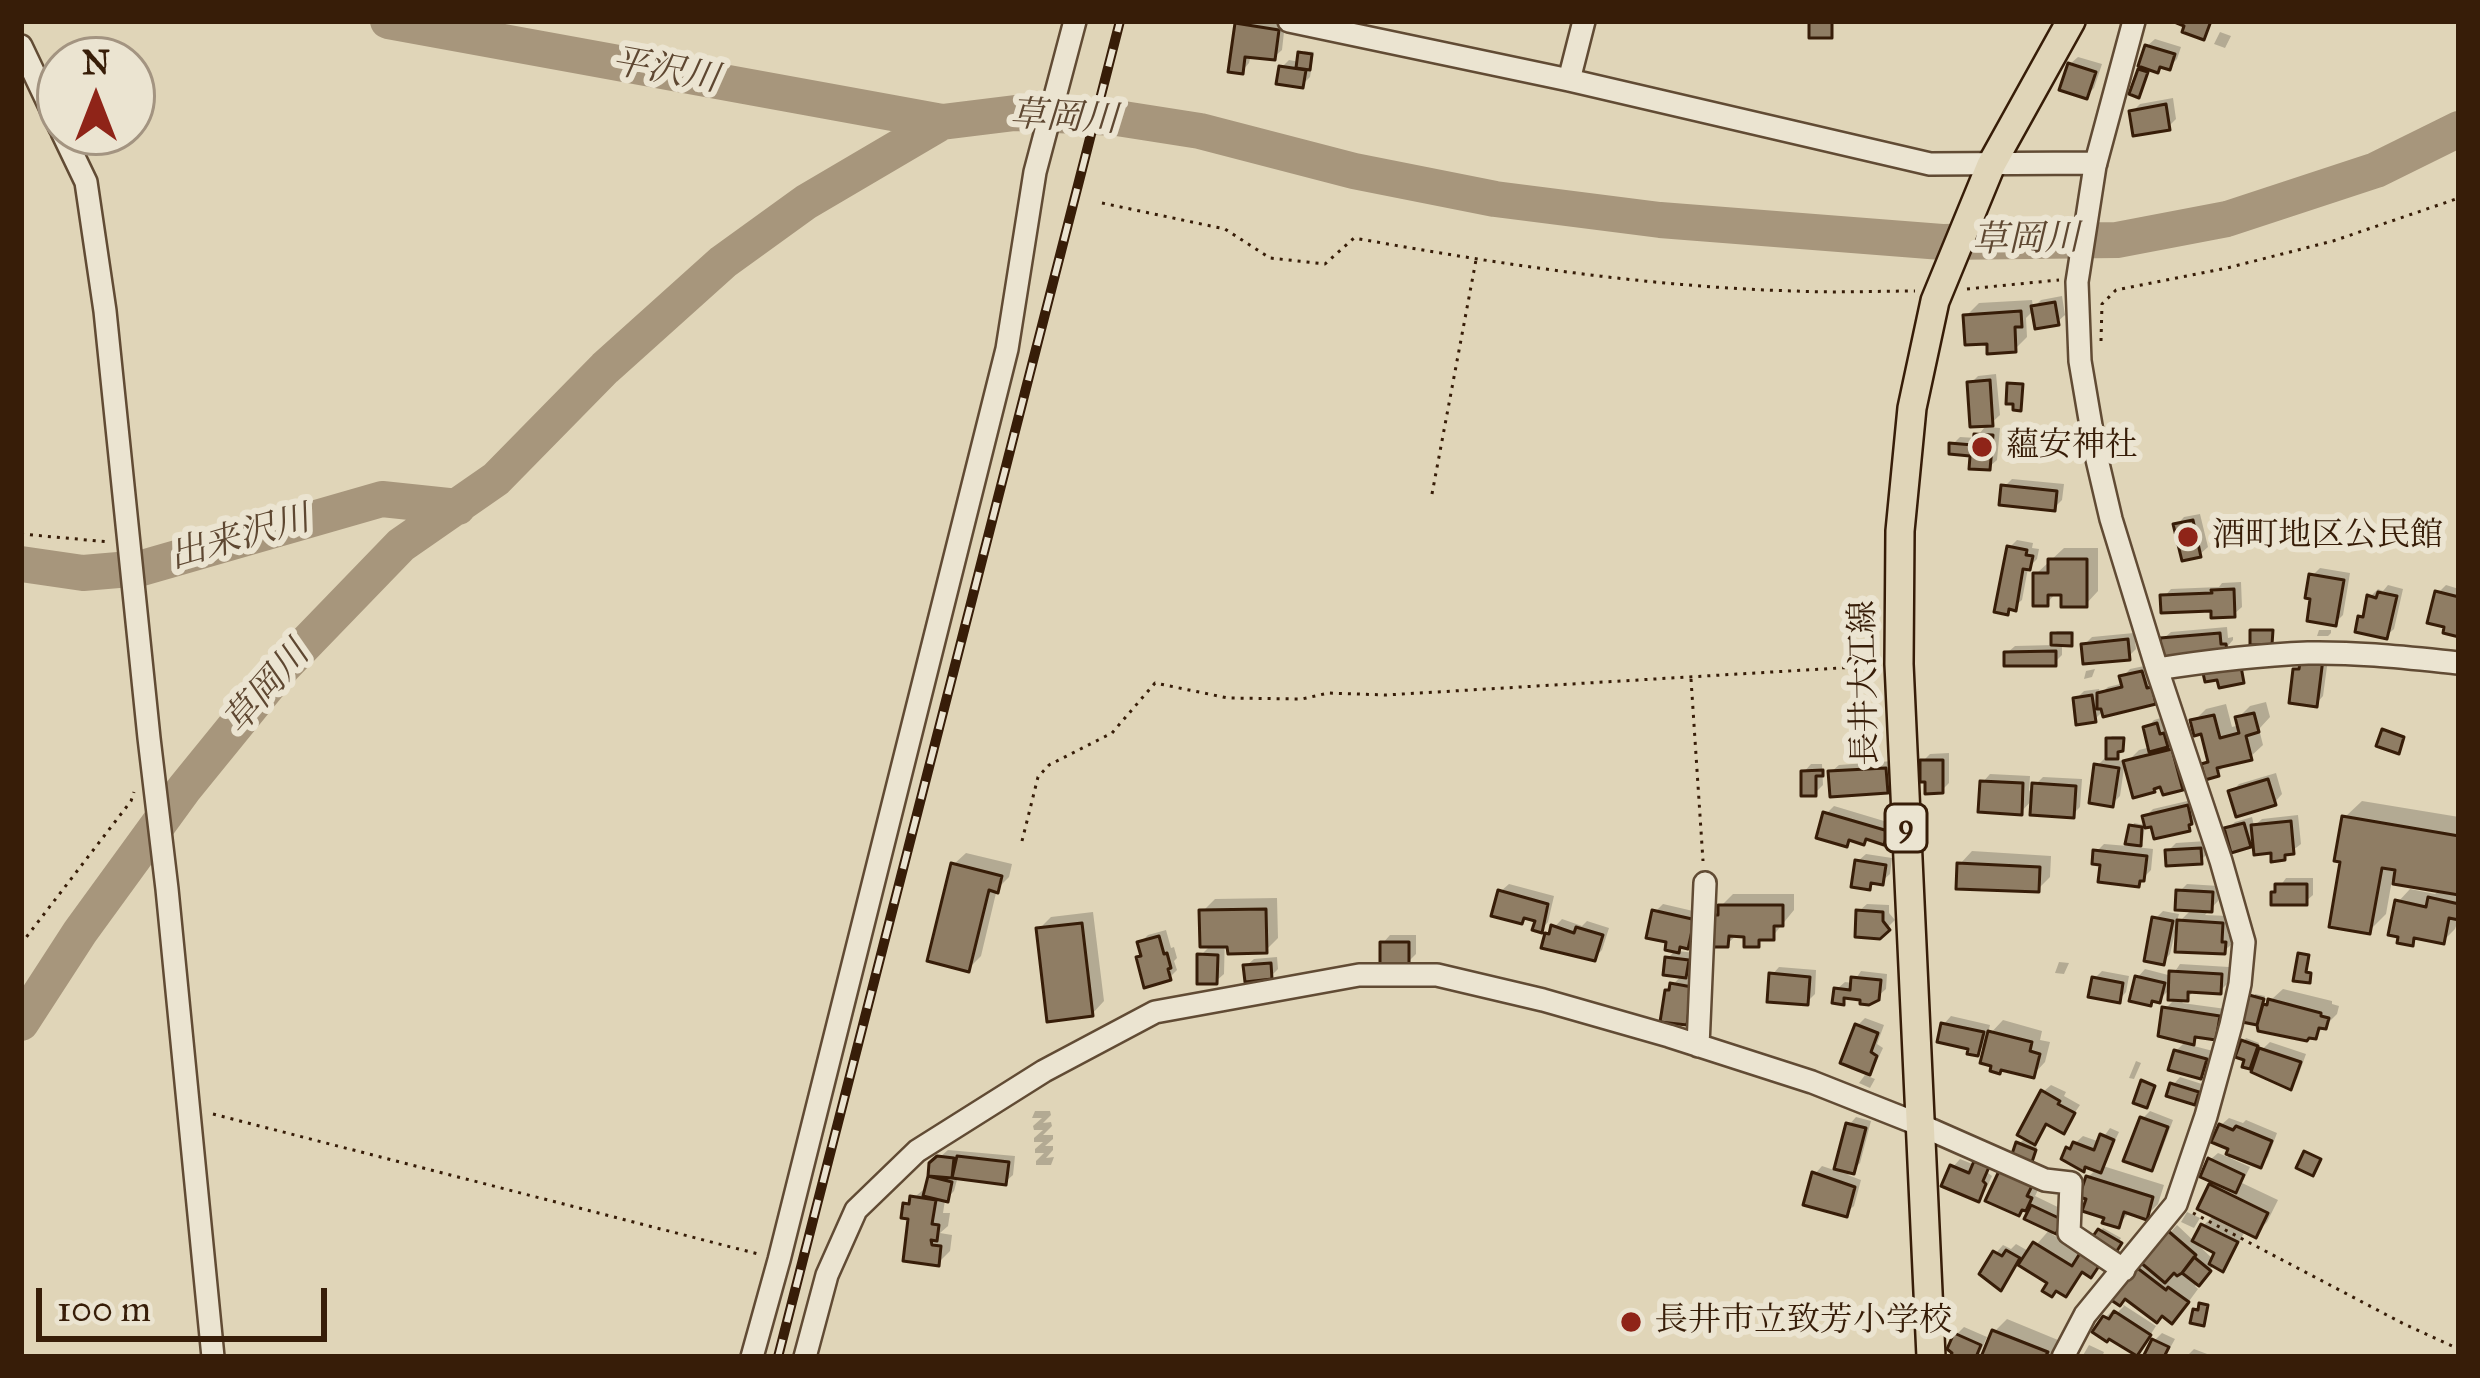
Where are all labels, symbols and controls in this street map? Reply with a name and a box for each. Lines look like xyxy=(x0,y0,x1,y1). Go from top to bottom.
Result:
north arrow xyxy=(36,36,156,156)
water label: 平沢川 xyxy=(608,41,722,103)
text: N xyxy=(82,43,110,83)
water label: 草岡川 xyxy=(1009,95,1119,143)
water label: 草岡川 xyxy=(1972,218,2080,264)
place label: 蘊安神社 xyxy=(2006,427,2138,467)
marker: 蘊安神社 xyxy=(1969,434,1995,460)
water label: 出来沢川 xyxy=(165,498,315,580)
place label: 酒町地区公民館 xyxy=(2212,517,2443,557)
marker: 酒町地区公民館 xyxy=(2175,524,2201,550)
street label: 長井大江線 xyxy=(1845,600,1887,766)
water label: 草岡川 xyxy=(216,634,320,744)
road number: 9 xyxy=(1885,804,1927,852)
scale bar xyxy=(42,1264,333,1338)
text: 100 m xyxy=(57,1287,151,1331)
place label: 長井市立致芳小学校 xyxy=(1655,1302,1952,1342)
marker: 長井市立致芳小学校 xyxy=(1618,1309,1644,1335)

